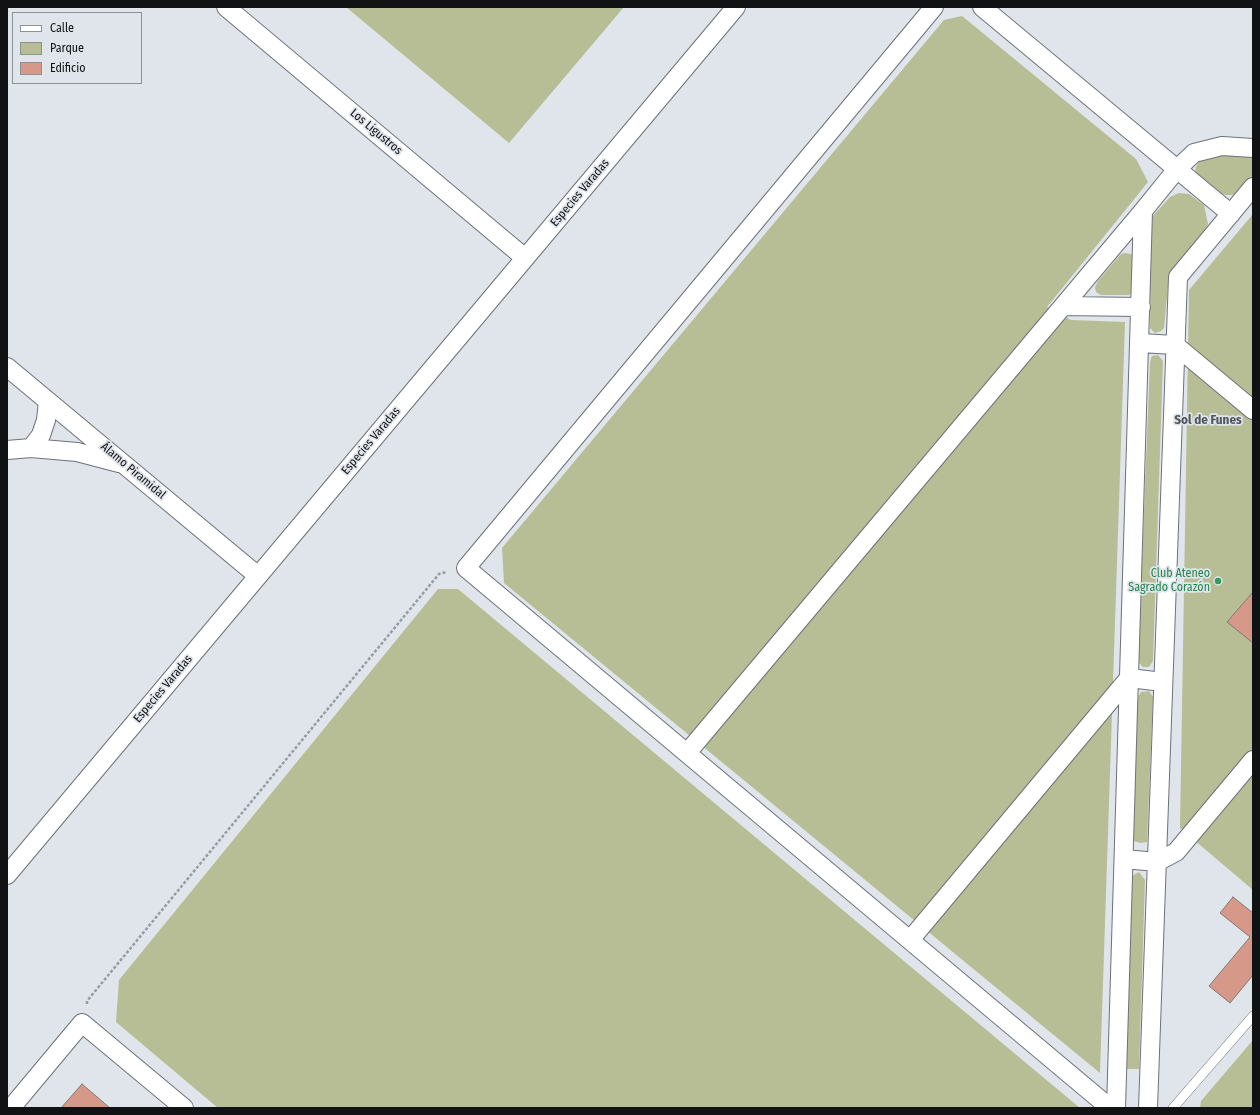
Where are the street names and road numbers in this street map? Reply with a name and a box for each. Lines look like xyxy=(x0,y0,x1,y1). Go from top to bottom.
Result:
street label: Los Ligustros xyxy=(347,106,405,158)
street label: Especies Varadas xyxy=(548,156,612,230)
street label: Especies Varadas xyxy=(339,404,403,478)
street label: Álamo Piramidal xyxy=(98,440,168,502)
street label: Especies Varadas xyxy=(131,652,195,726)

